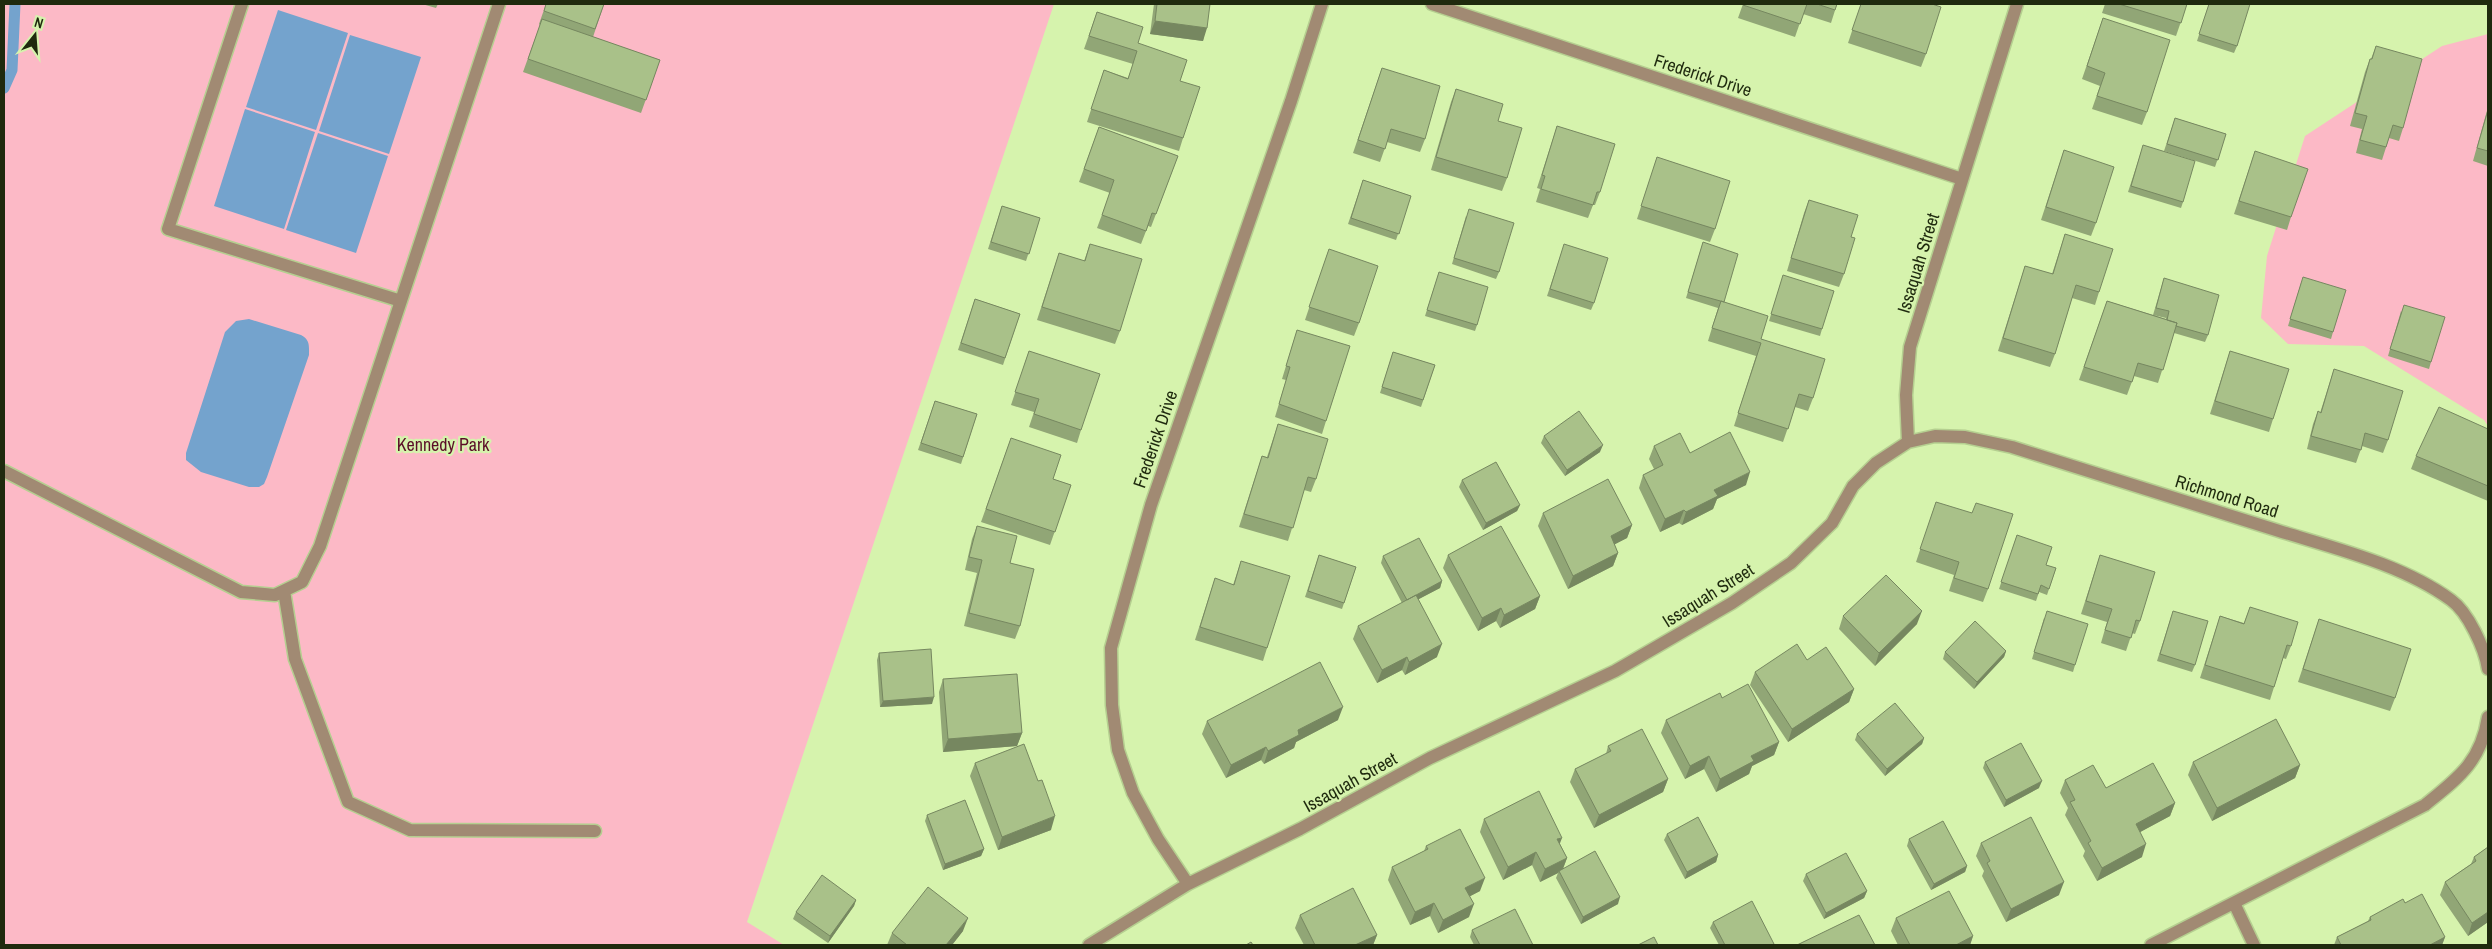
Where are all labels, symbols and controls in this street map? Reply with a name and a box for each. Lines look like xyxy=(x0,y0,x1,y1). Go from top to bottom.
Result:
north arrow xyxy=(10,10,60,60)
text: N xyxy=(32,13,45,32)
street label: Frederick Drive xyxy=(1651,47,1755,103)
street label: Issaquah Street xyxy=(1891,210,1945,316)
street label: Frederick Drive xyxy=(1127,387,1183,491)
park label: Kennedy Park xyxy=(397,432,490,457)
street label: Richmond Road xyxy=(2172,468,2282,524)
street label: Issaquah Street xyxy=(1658,557,1758,633)
street label: Issaquah Street xyxy=(1299,746,1401,818)

